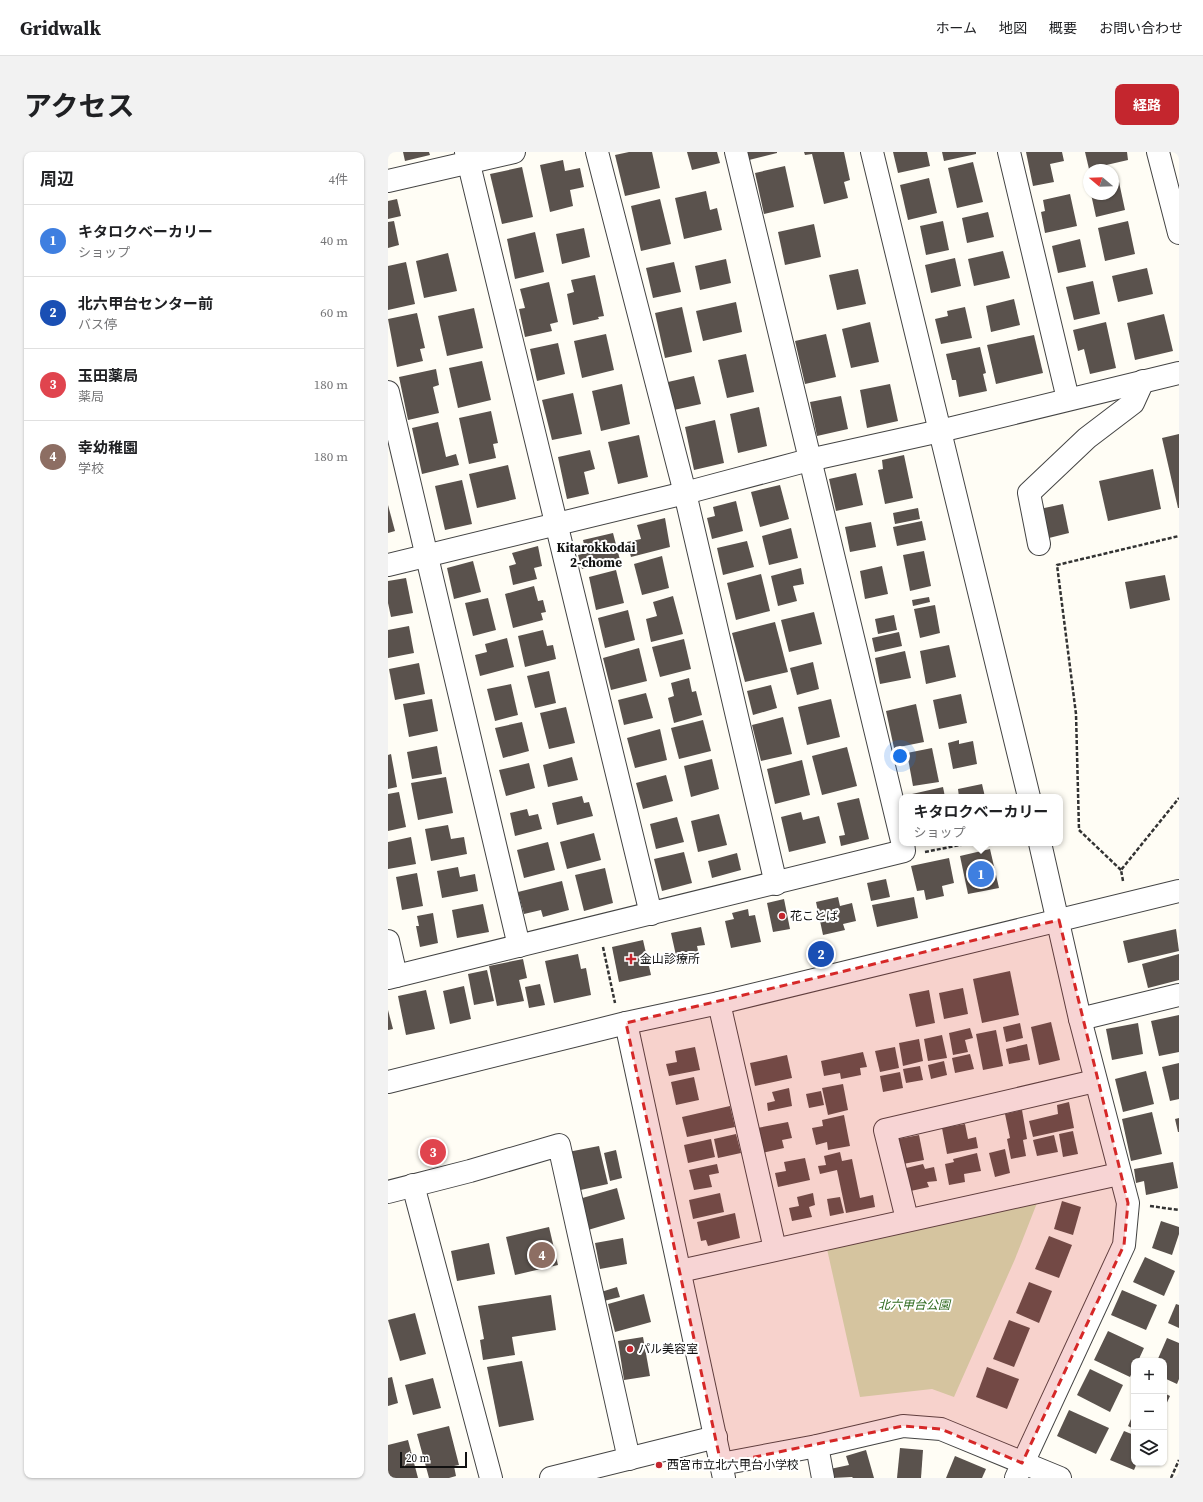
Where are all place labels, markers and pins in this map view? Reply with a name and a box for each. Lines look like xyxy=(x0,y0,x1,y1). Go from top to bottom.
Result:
pin: 1 xyxy=(968,859,994,889)
place label: 花ことば xyxy=(790,908,838,924)
marker: 花ことば xyxy=(777,911,787,921)
pin: 2 xyxy=(808,939,834,969)
place label: 金山診療所 xyxy=(640,951,700,967)
marker: 金山診療所 xyxy=(625,953,637,965)
pin: 3 xyxy=(420,1137,446,1167)
pin: 4 xyxy=(529,1240,555,1270)
place label: パル美容室 xyxy=(638,1341,698,1357)
marker: パル美容室 xyxy=(625,1344,635,1354)
place label: 西宮市立北六甲台小学校 xyxy=(667,1457,799,1473)
marker: 西宮市立北六甲台小学校 xyxy=(654,1460,664,1470)

